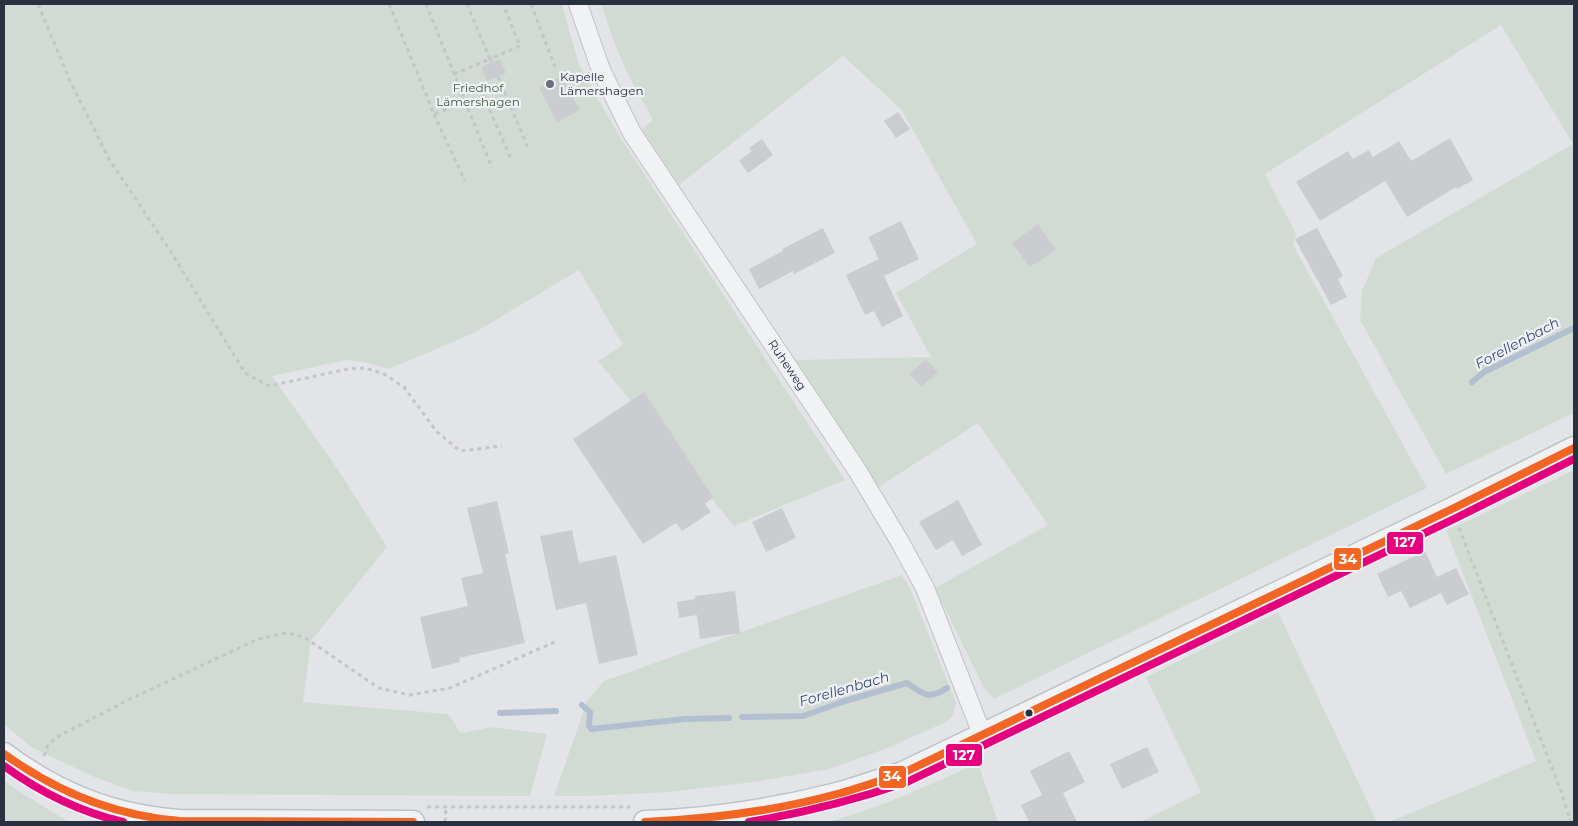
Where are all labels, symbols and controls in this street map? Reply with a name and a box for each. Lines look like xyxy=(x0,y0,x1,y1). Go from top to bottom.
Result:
place label: Kapelle Lämershagen xyxy=(560,69,644,98)
marker: Kapelle Lämershagen xyxy=(544,78,556,90)
park label: Friedhof Lämershagen xyxy=(436,80,520,109)
water label: Forellenbach xyxy=(1472,313,1562,373)
street label: Ruheweg xyxy=(765,337,810,393)
line badge: 127 xyxy=(1386,531,1424,555)
text: 127 xyxy=(1394,533,1417,551)
line badge: 34 xyxy=(1333,547,1362,571)
text: 34 xyxy=(1338,550,1357,568)
water label: Forellenbach xyxy=(797,668,891,710)
unlabelled marker xyxy=(1024,708,1034,718)
line badge: 127 xyxy=(945,743,983,767)
text: 127 xyxy=(953,746,976,764)
line badge: 34 xyxy=(878,765,907,789)
text: 34 xyxy=(882,767,901,785)

